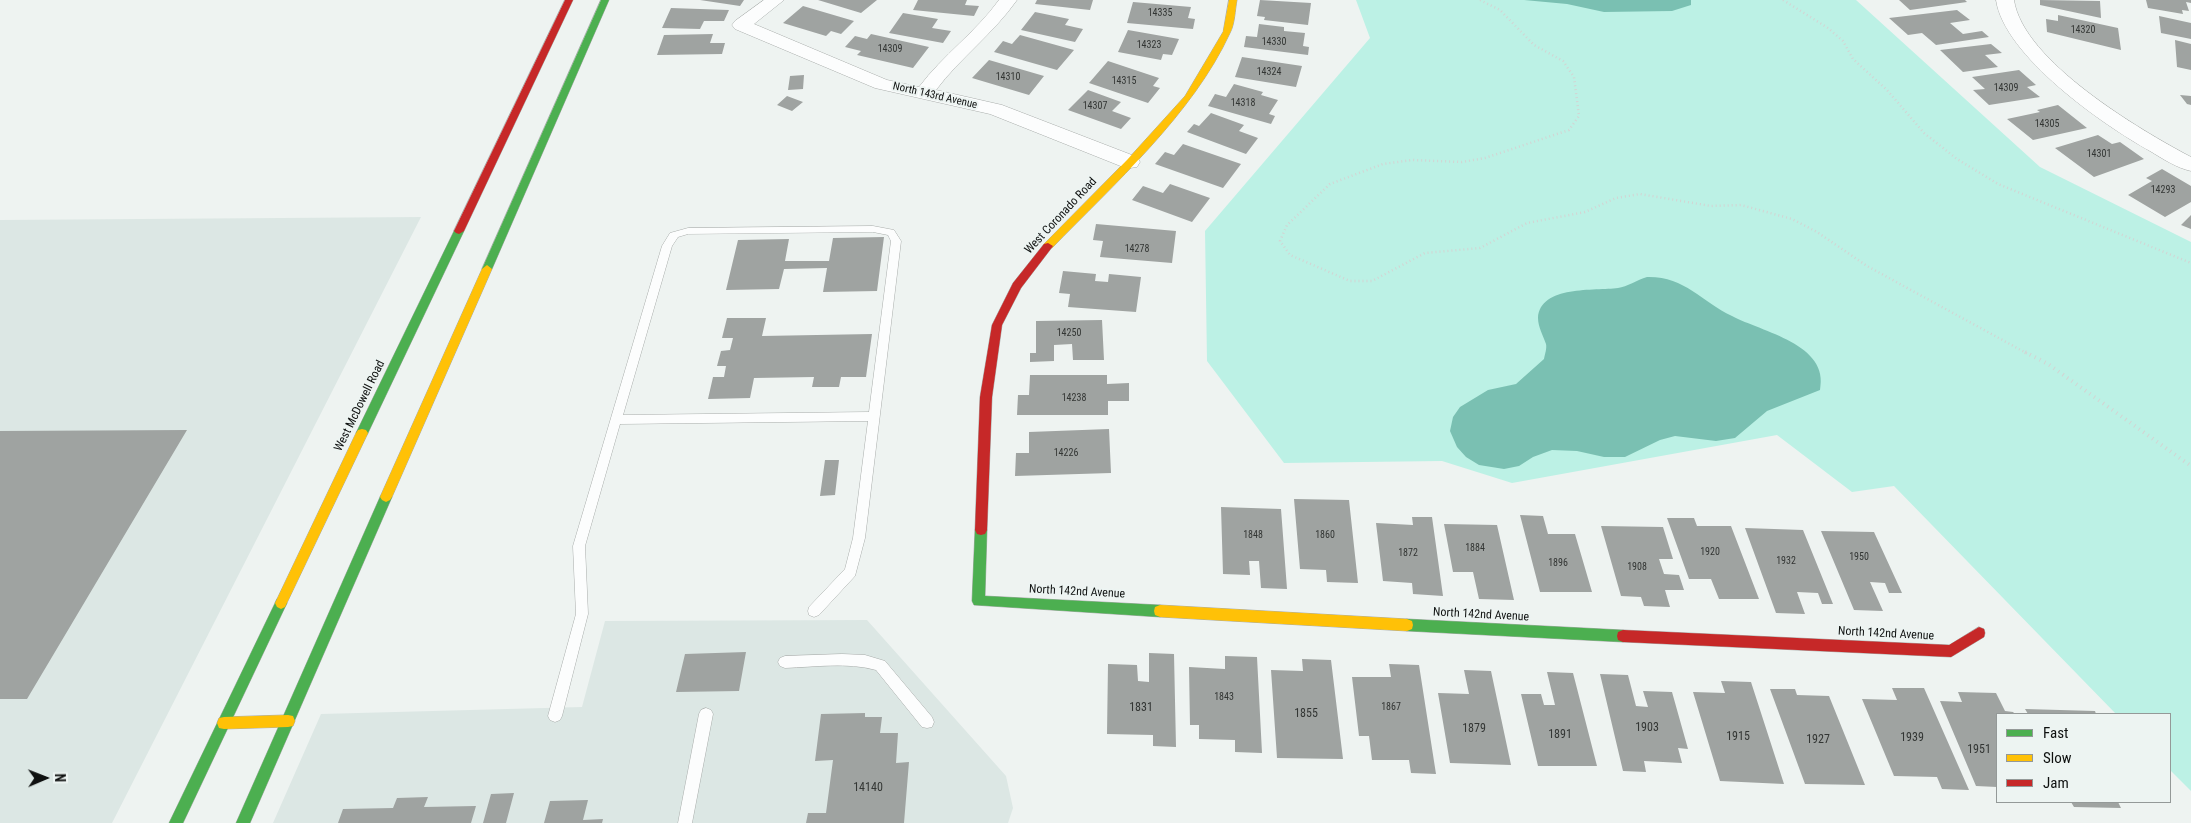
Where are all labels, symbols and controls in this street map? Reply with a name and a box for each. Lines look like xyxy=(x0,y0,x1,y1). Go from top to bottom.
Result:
house number: 14335 xyxy=(1148,7,1172,19)
house number: 14320 xyxy=(2071,24,2095,36)
house number: 14330 xyxy=(1262,36,1286,48)
house number: 14323 xyxy=(1137,39,1161,51)
house number: 14309 xyxy=(878,43,902,55)
house number: 14324 xyxy=(1257,66,1281,78)
house number: 14310 xyxy=(996,71,1020,83)
house number: 14315 xyxy=(1112,75,1136,87)
street label: North 143rd Avenue xyxy=(892,80,978,112)
house number: 14309 xyxy=(1994,82,2018,94)
house number: 14318 xyxy=(1231,97,1255,109)
house number: 14307 xyxy=(1083,100,1107,112)
house number: 14305 xyxy=(2035,118,2059,130)
house number: 14301 xyxy=(2087,148,2111,160)
street label: West Coronado Road xyxy=(1022,175,1100,257)
house number: 14293 xyxy=(2151,184,2175,196)
house number: 14278 xyxy=(1125,243,1149,255)
house number: 14250 xyxy=(1057,327,1081,339)
street label: West McDowell Road xyxy=(332,358,388,454)
house number: 14238 xyxy=(1062,392,1086,404)
house number: 14226 xyxy=(1054,447,1078,459)
house number: 1848 xyxy=(1243,529,1263,541)
house number: 1860 xyxy=(1315,529,1335,541)
house number: 1884 xyxy=(1465,542,1485,554)
house number: 1920 xyxy=(1700,546,1720,558)
house number: 1872 xyxy=(1398,547,1418,559)
house number: 1950 xyxy=(1849,551,1869,563)
house number: 1932 xyxy=(1776,555,1796,567)
house number: 1896 xyxy=(1548,557,1568,569)
house number: 1908 xyxy=(1627,561,1647,573)
street label: North 142nd Avenue xyxy=(1029,582,1125,602)
street label: North 142nd Avenue xyxy=(1433,605,1529,625)
street label: North 142nd Avenue xyxy=(1838,624,1934,644)
house number: 1843 xyxy=(1214,691,1234,703)
house number: 1831 xyxy=(1129,701,1153,715)
house number: 1867 xyxy=(1381,701,1401,713)
house number: 1855 xyxy=(1294,707,1318,721)
legend xyxy=(1996,713,2171,803)
house number: 1903 xyxy=(1635,721,1659,735)
house number: 1879 xyxy=(1462,722,1486,736)
text: Fast xyxy=(2043,724,2068,742)
house number: 1891 xyxy=(1548,728,1572,742)
house number: 1915 xyxy=(1726,730,1750,744)
house number: 1939 xyxy=(1900,731,1924,745)
house number: 1927 xyxy=(1806,733,1830,747)
house number: 1951 xyxy=(1967,743,1991,757)
text: Slow xyxy=(2043,749,2072,767)
north arrow xyxy=(20,753,70,803)
text: N xyxy=(52,773,68,782)
text: Jam xyxy=(2043,774,2069,792)
house number: 14140 xyxy=(853,781,883,795)

